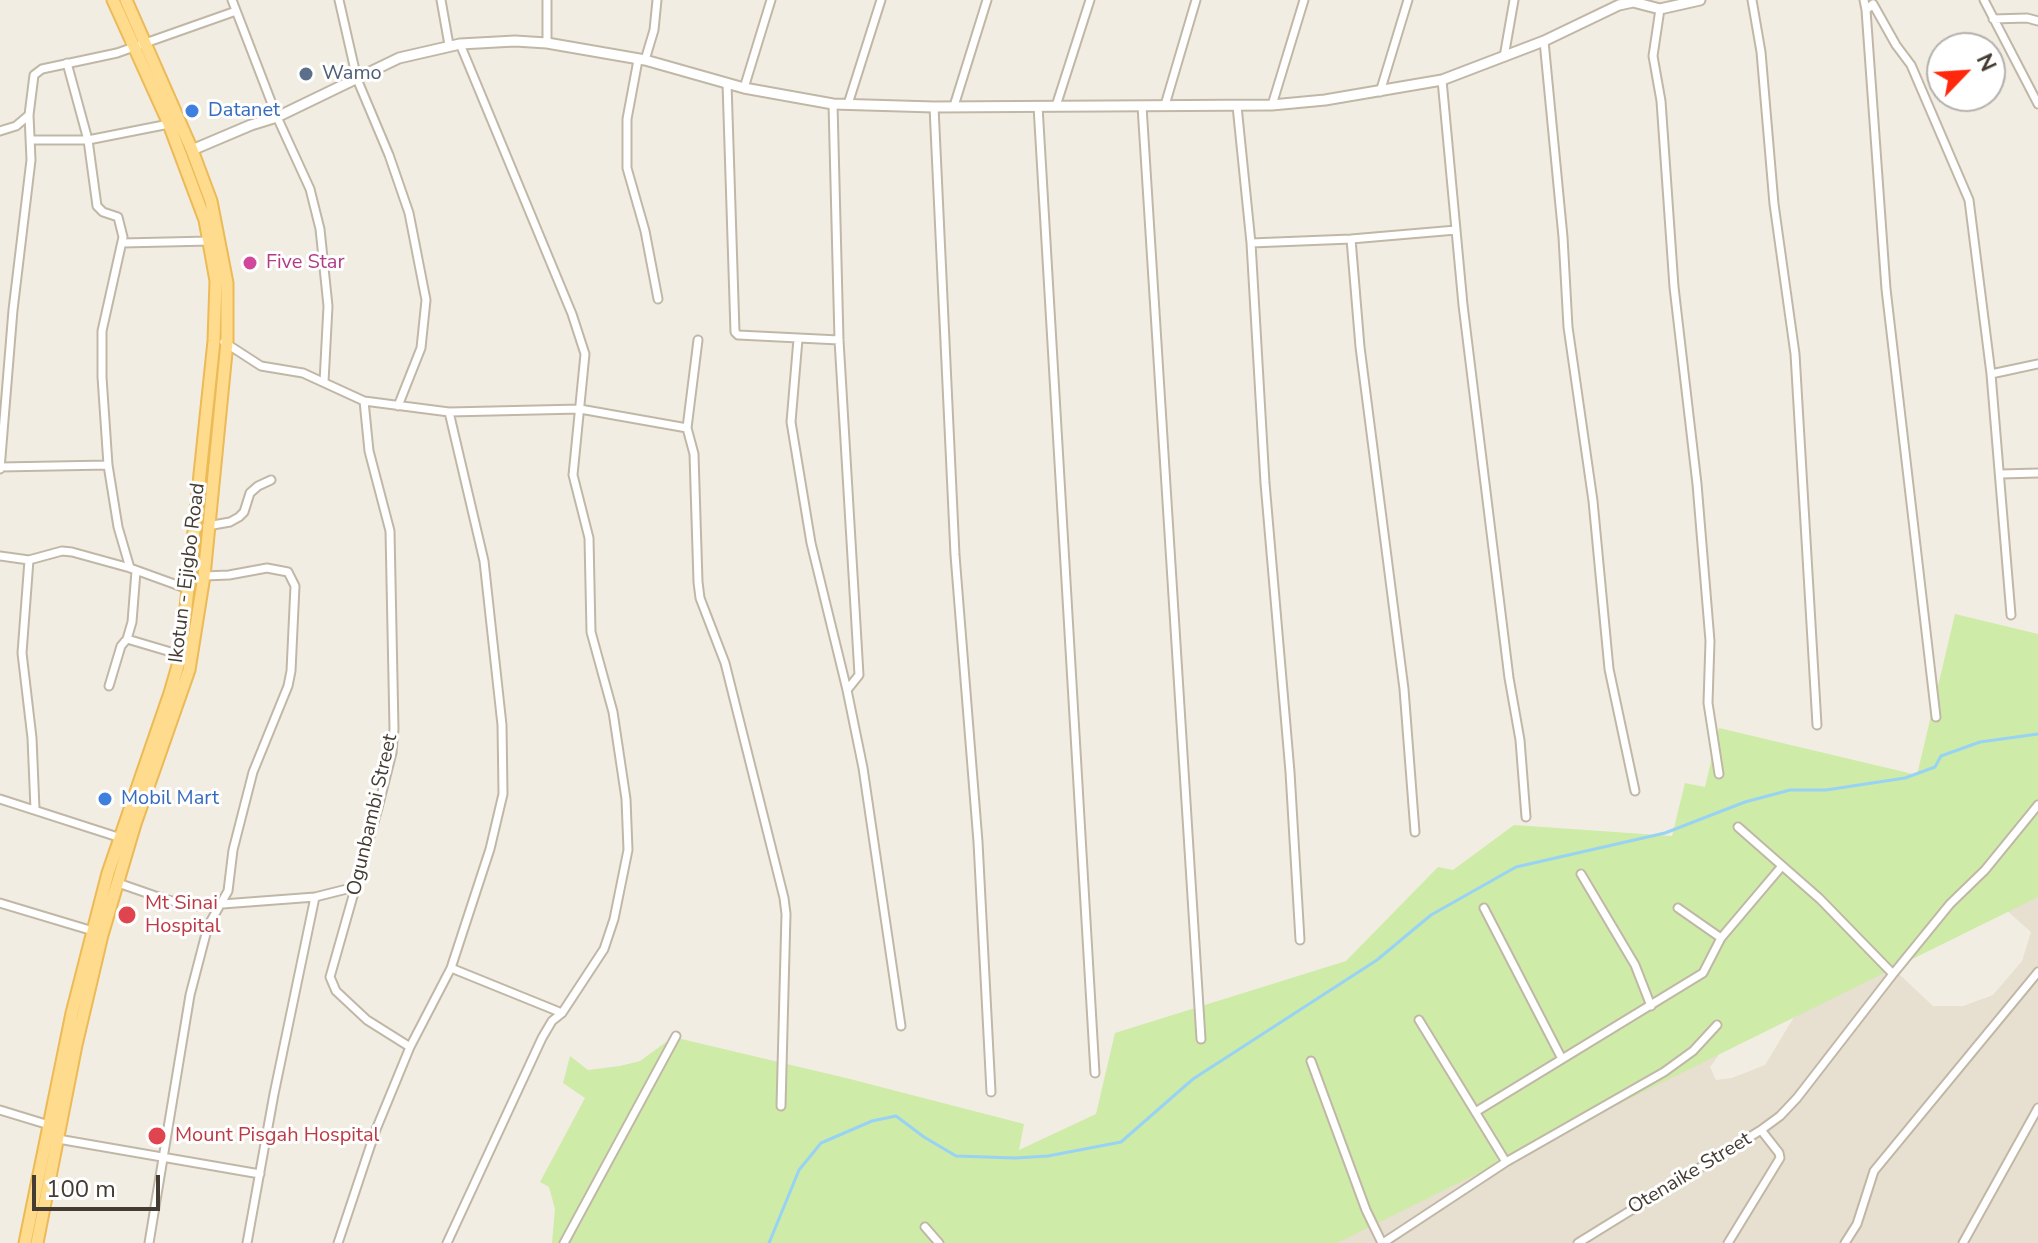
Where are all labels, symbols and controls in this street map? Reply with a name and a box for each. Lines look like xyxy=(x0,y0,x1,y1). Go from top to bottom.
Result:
north arrow xyxy=(1926,32,2006,112)
text: N xyxy=(1969,49,2003,77)
place label: Wamo xyxy=(322,62,382,86)
marker: Wamo xyxy=(297,65,315,83)
place label: Datanet xyxy=(208,99,280,123)
marker: Datanet xyxy=(183,102,201,120)
place label: Five Star xyxy=(266,251,345,275)
marker: Five Star xyxy=(241,254,259,272)
street label: Ikotun - Ejigbo Road xyxy=(165,482,211,664)
street label: Ogunbambi Street xyxy=(343,732,403,898)
place label: Mobil Mart xyxy=(121,787,219,811)
marker: Mobil Mart xyxy=(96,790,114,808)
place label: Mt Sinai Hospital xyxy=(145,892,221,939)
marker: Mt Sinai Hospital xyxy=(116,904,138,926)
place label: Mount Pisgah Hospital xyxy=(175,1124,379,1148)
marker: Mount Pisgah Hospital xyxy=(146,1125,168,1147)
street label: Otenaike Street xyxy=(1624,1128,1756,1220)
scale bar xyxy=(36,1159,164,1209)
text: 100 m xyxy=(46,1173,116,1205)

